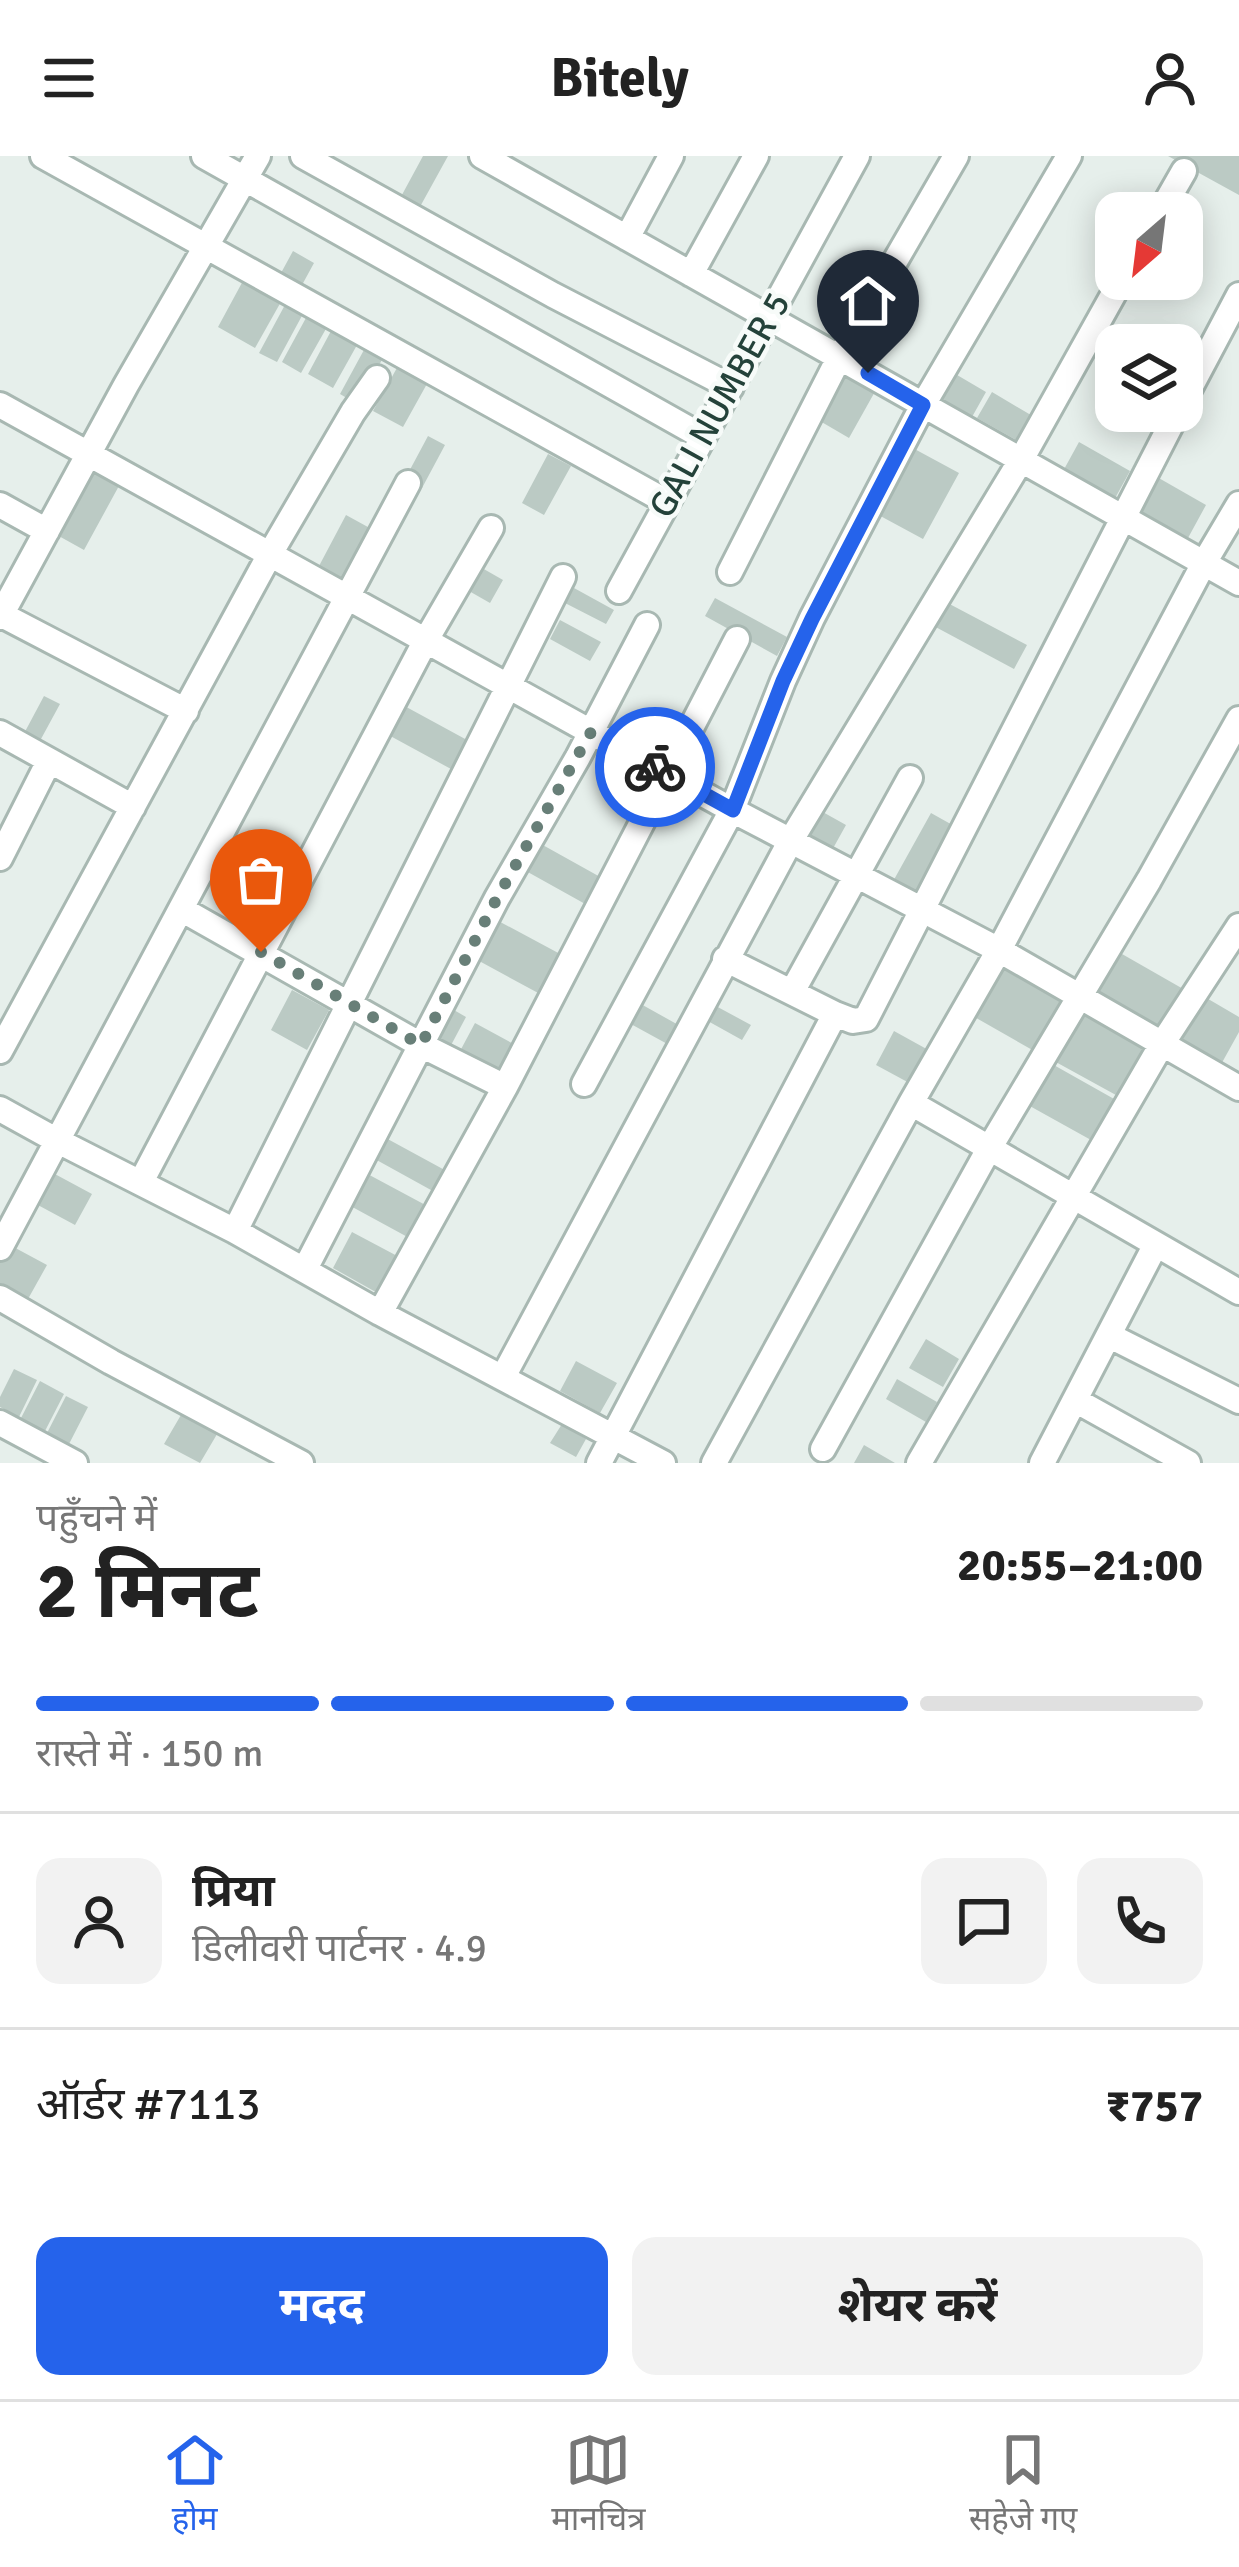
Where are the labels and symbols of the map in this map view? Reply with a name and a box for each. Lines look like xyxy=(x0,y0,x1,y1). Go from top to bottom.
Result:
north arrow xyxy=(1095,192,1203,300)
pin xyxy=(817,250,919,373)
street label: GALI NUMBER 5 xyxy=(640,284,800,526)
courier xyxy=(595,707,715,827)
pin xyxy=(210,829,312,952)

